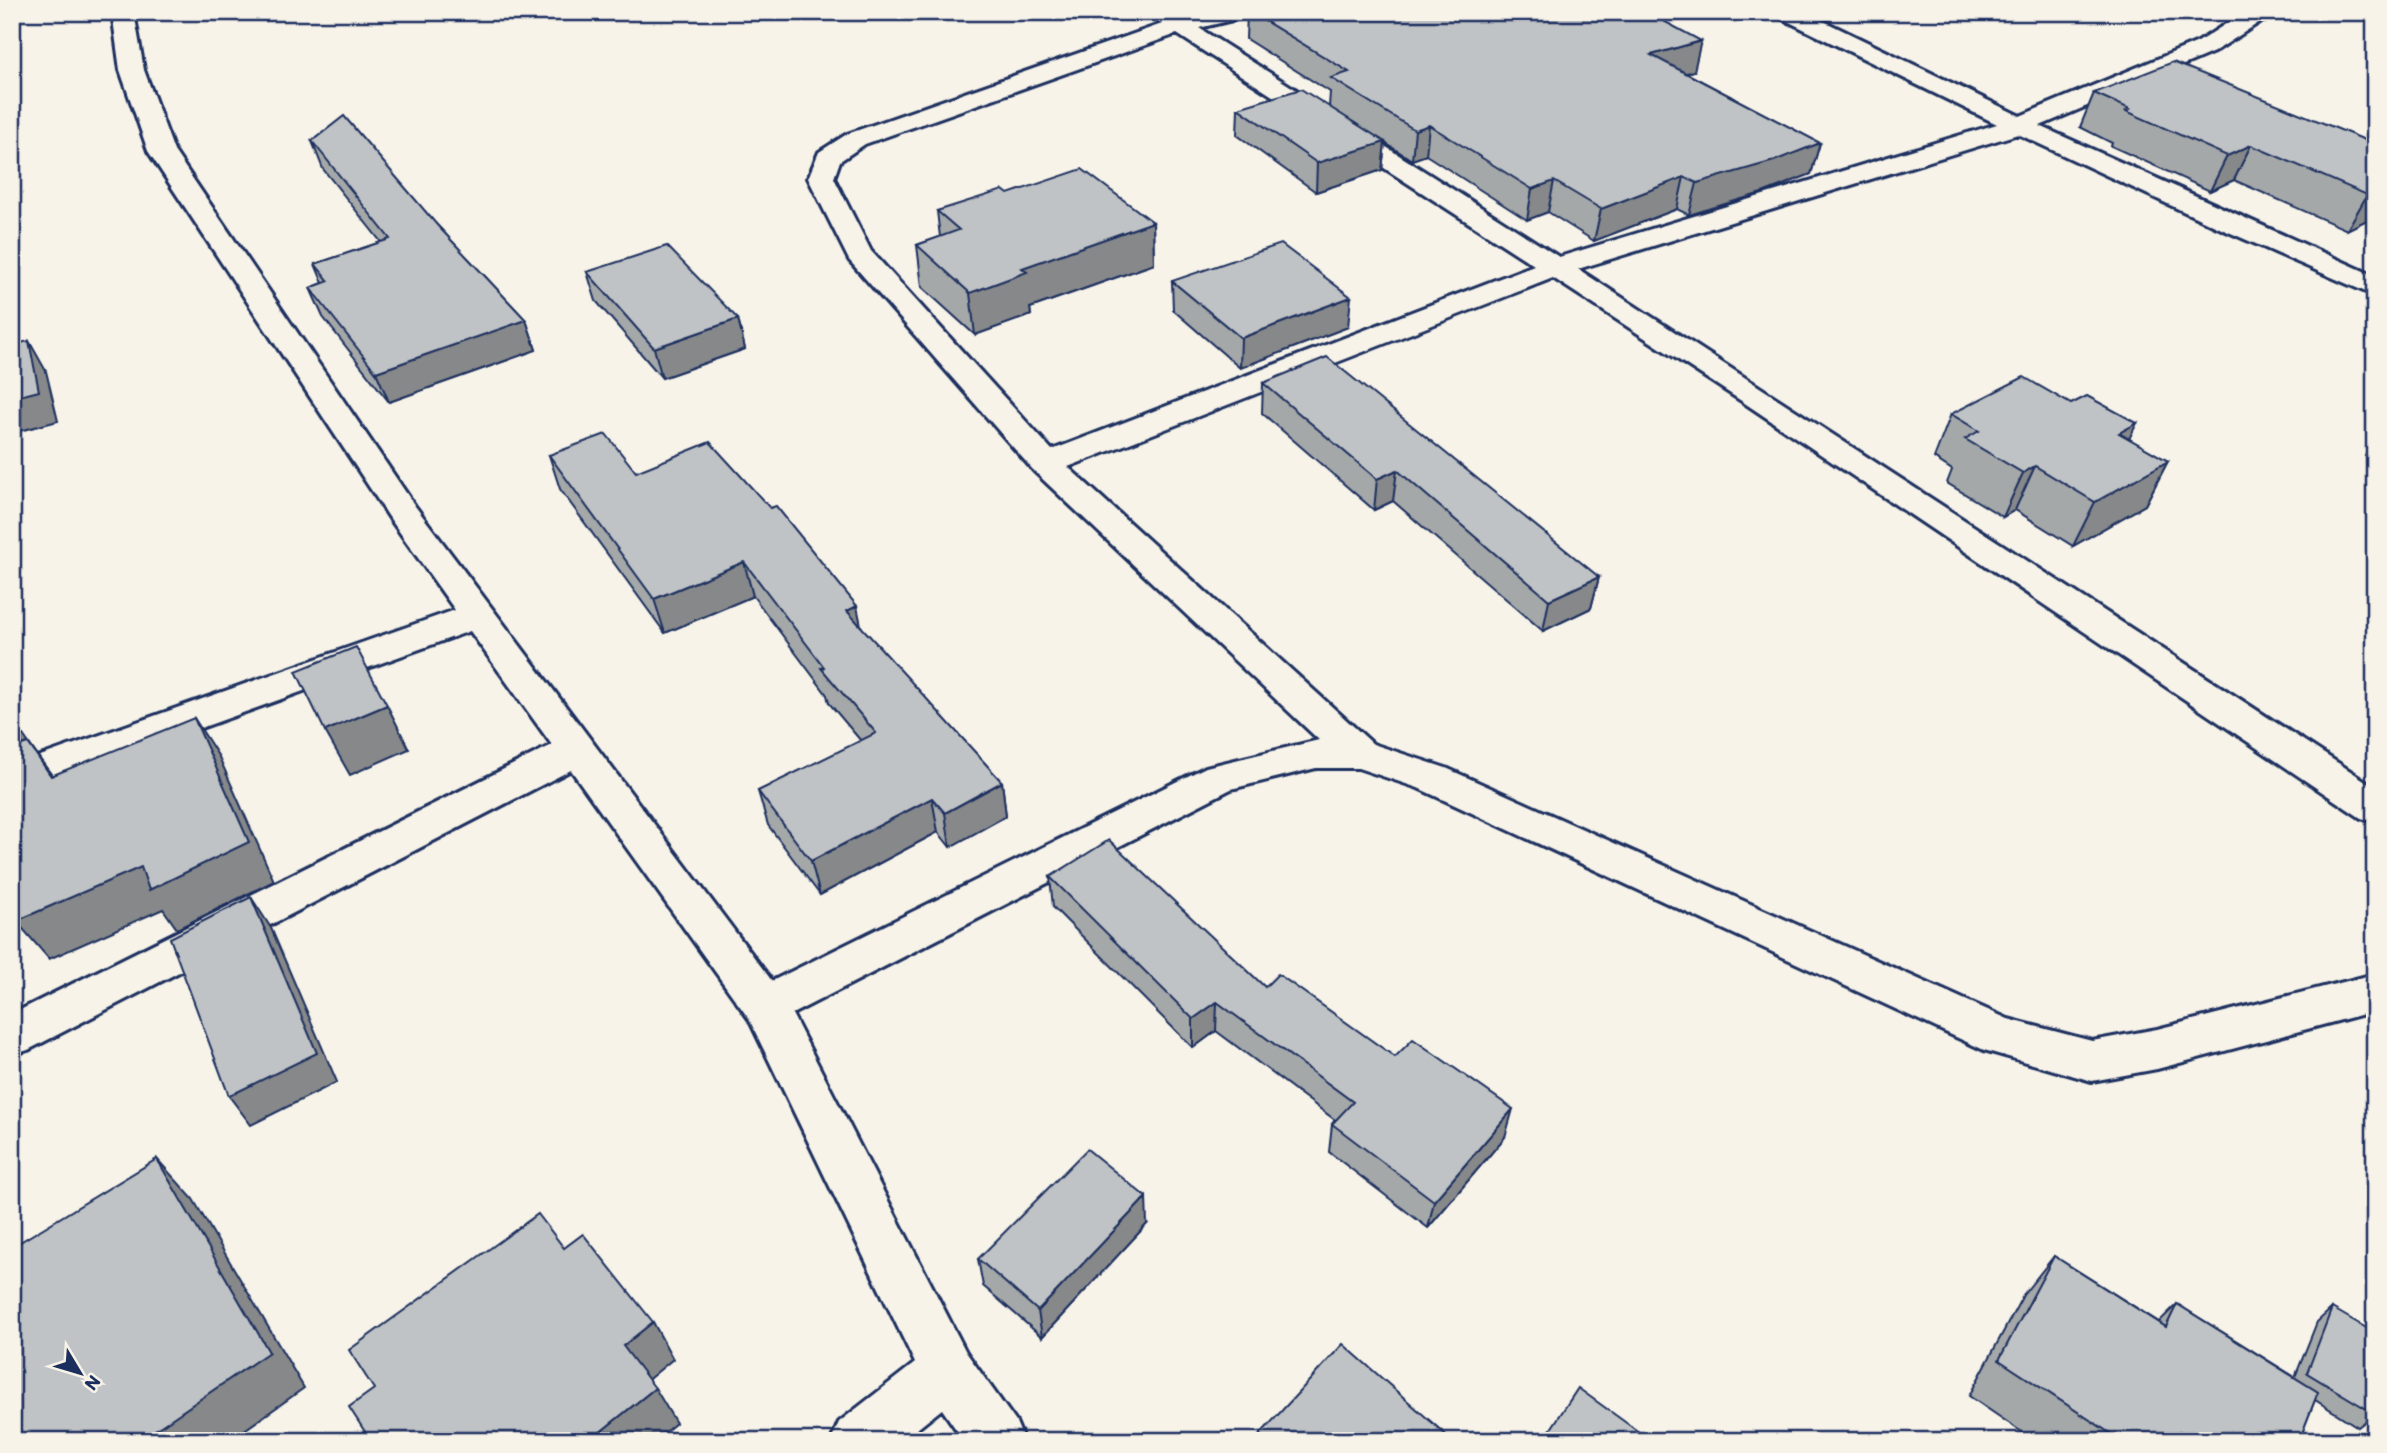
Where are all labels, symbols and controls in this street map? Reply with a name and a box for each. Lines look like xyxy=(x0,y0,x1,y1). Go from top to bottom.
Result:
north arrow xyxy=(46,1338,116,1408)
text: N xyxy=(80,1371,106,1395)

